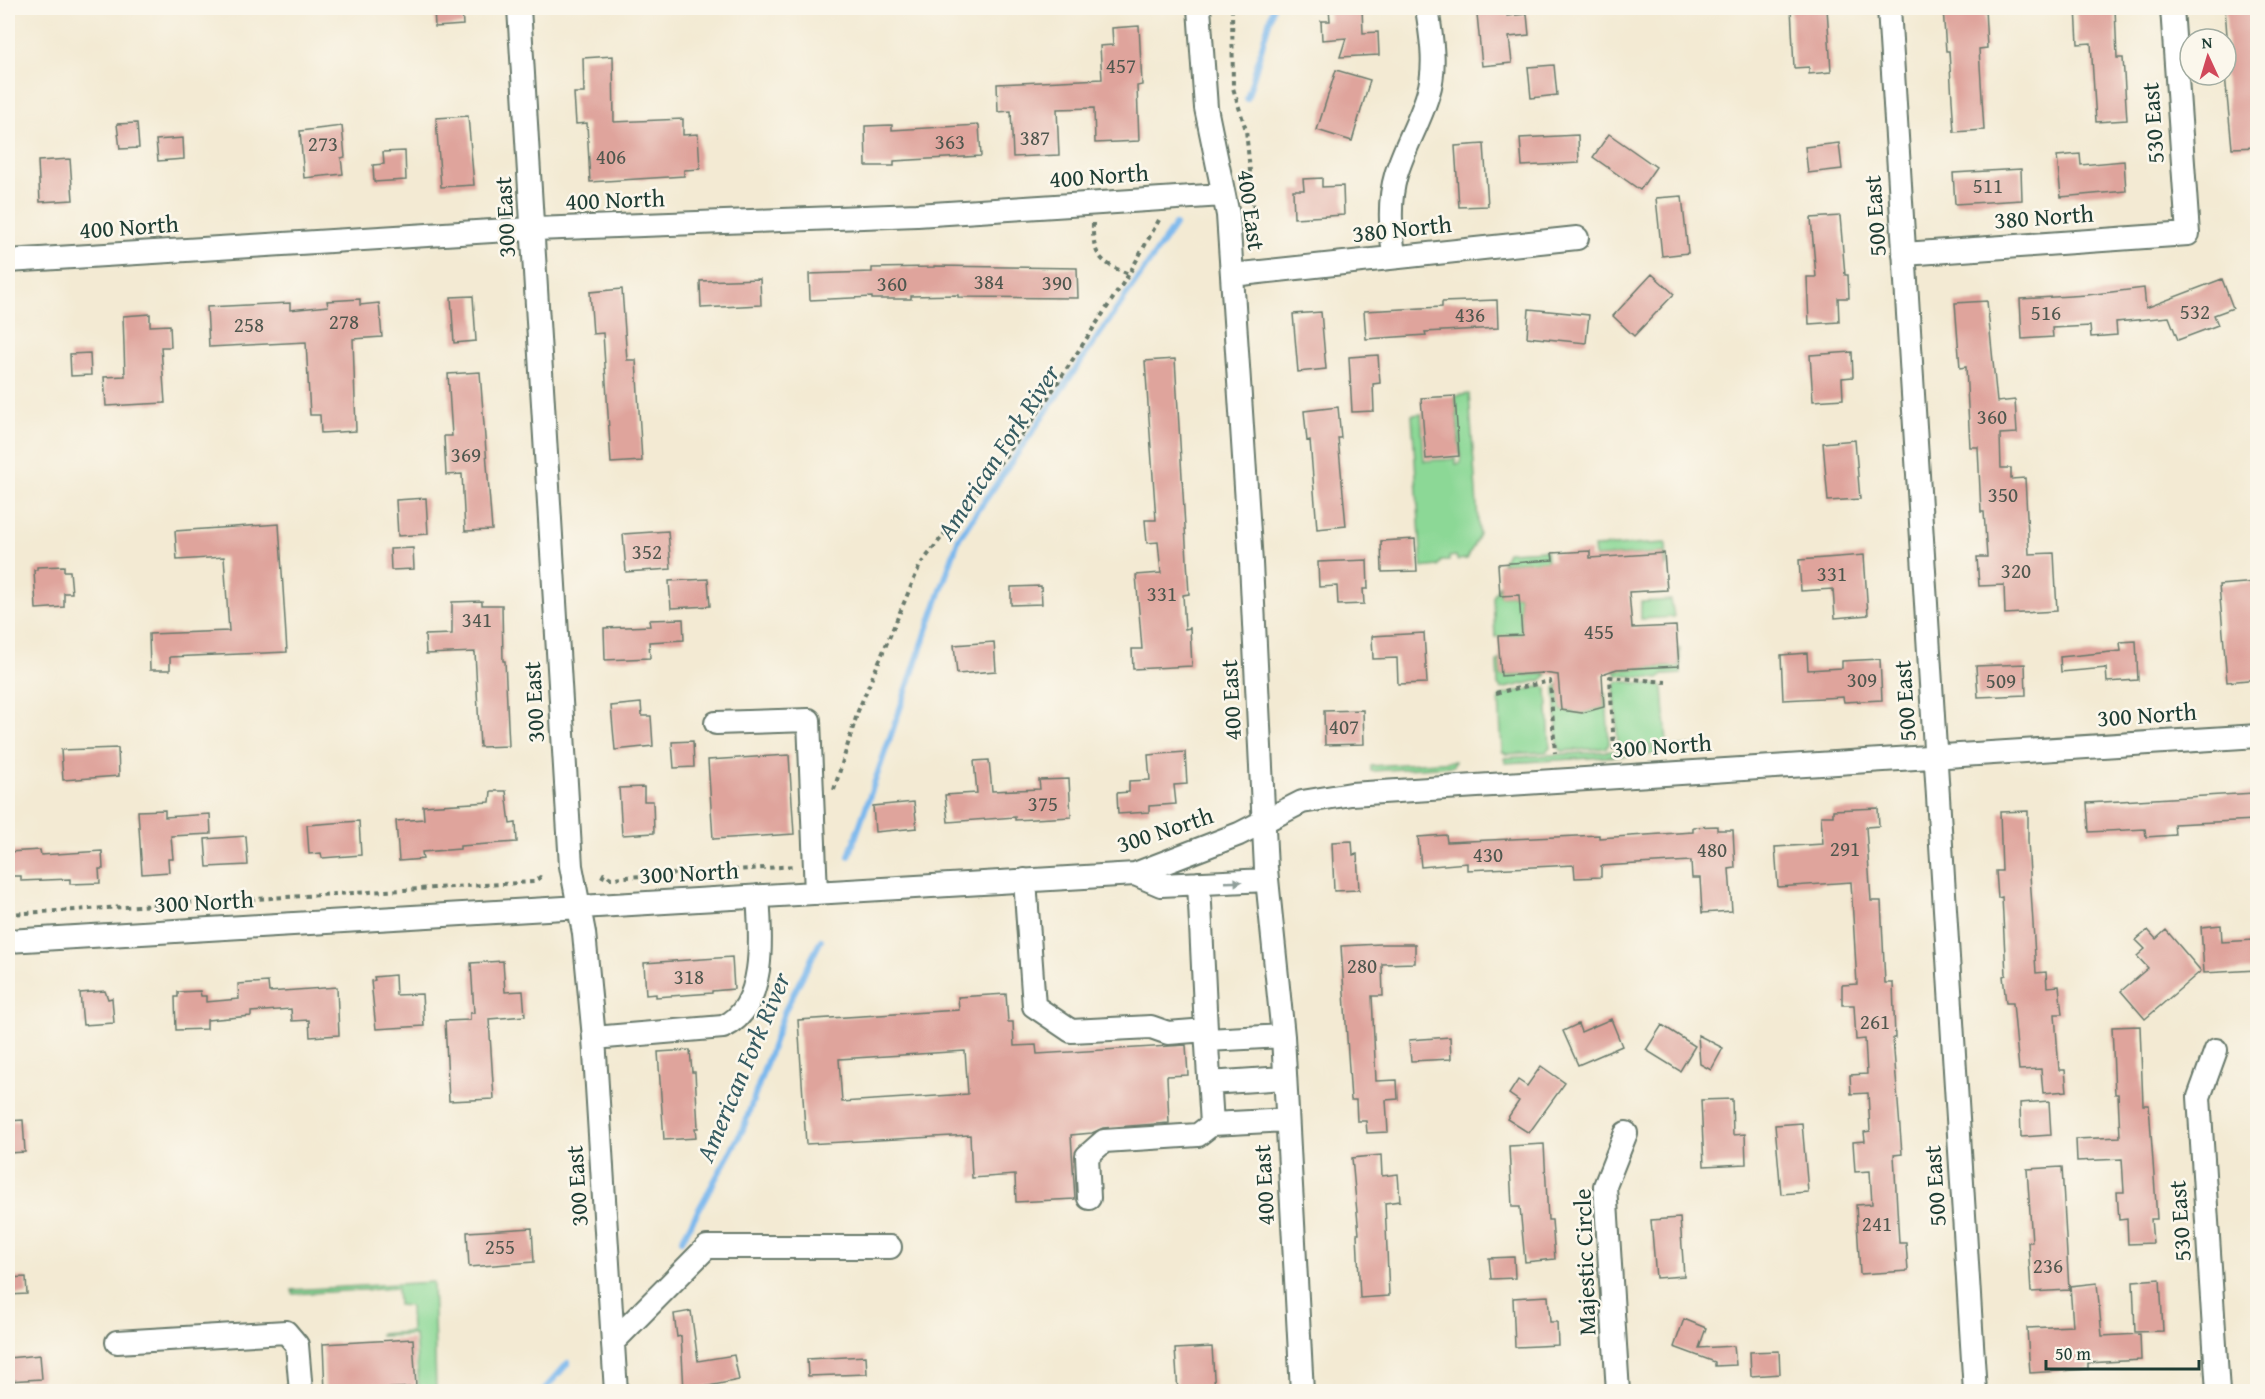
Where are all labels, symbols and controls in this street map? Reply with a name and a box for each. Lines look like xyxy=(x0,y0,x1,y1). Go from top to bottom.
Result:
north arrow xyxy=(2178,27,2238,87)
text: N xyxy=(2201,30,2213,54)
house number: 457 xyxy=(1106,50,1136,81)
street label: 530 East xyxy=(2132,81,2173,165)
house number: 387 xyxy=(1020,122,1050,153)
house number: 363 xyxy=(935,126,965,157)
house number: 273 xyxy=(308,128,338,159)
house number: 406 xyxy=(596,141,626,172)
street label: 400 North xyxy=(1048,155,1150,196)
street label: 400 East xyxy=(1228,167,1275,253)
house number: 511 xyxy=(1973,170,2003,201)
street label: 500 East xyxy=(1854,174,1895,258)
street label: 300 East xyxy=(485,175,524,259)
street label: 400 North xyxy=(565,180,666,219)
street label: 380 North xyxy=(1993,196,2095,237)
street label: 400 North xyxy=(78,206,180,247)
street label: 380 North xyxy=(1351,206,1454,251)
house number: 384 xyxy=(974,266,1004,297)
house number: 390 xyxy=(1042,267,1072,298)
house number: 360 xyxy=(877,268,907,299)
house number: 532 xyxy=(2180,296,2210,327)
house number: 516 xyxy=(2031,297,2061,328)
house number: 436 xyxy=(1455,299,1485,330)
house number: 278 xyxy=(329,306,359,337)
house number: 258 xyxy=(234,309,264,340)
water label: American Fork River xyxy=(926,355,1070,548)
house number: 360 xyxy=(1977,401,2007,432)
house number: 369 xyxy=(451,439,481,470)
house number: 350 xyxy=(1988,479,2018,510)
house number: 352 xyxy=(632,536,662,567)
house number: 320 xyxy=(2001,555,2031,586)
house number: 331 xyxy=(1817,558,1847,589)
house number: 331 xyxy=(1147,578,1177,609)
house number: 341 xyxy=(462,604,492,635)
house number: 455 xyxy=(1584,616,1614,647)
street label: 400 East xyxy=(1211,658,1250,742)
street label: 500 East xyxy=(1884,659,1925,743)
street label: 300 East xyxy=(514,660,553,744)
house number: 309 xyxy=(1847,664,1877,695)
house number: 509 xyxy=(1986,665,2016,696)
street label: 300 North xyxy=(2096,694,2198,735)
house number: 407 xyxy=(1329,711,1359,742)
street label: 300 North xyxy=(1611,725,1713,766)
house number: 375 xyxy=(1028,788,1058,819)
street label: 300 North xyxy=(1112,797,1218,862)
house number: 291 xyxy=(1830,833,1860,864)
house number: 480 xyxy=(1697,834,1727,865)
house number: 430 xyxy=(1473,839,1503,870)
street label: 300 North xyxy=(638,852,740,893)
one-way arrow xyxy=(1223,877,1242,887)
street label: 300 North xyxy=(153,881,255,922)
house number: 280 xyxy=(1347,950,1377,981)
house number: 318 xyxy=(674,961,704,992)
water label: American Fork River xyxy=(685,965,801,1169)
house number: 261 xyxy=(1860,1006,1890,1037)
street label: 400 East xyxy=(1244,1143,1283,1227)
street label: 300 East xyxy=(556,1144,597,1228)
street label: 500 East xyxy=(1914,1144,1955,1228)
street label: 530 East xyxy=(2159,1179,2200,1263)
street label: Majestic Circle xyxy=(1564,1188,1605,1336)
house number: 241 xyxy=(1862,1208,1892,1239)
house number: 255 xyxy=(485,1231,515,1262)
house number: 236 xyxy=(2033,1250,2063,1281)
scale bar xyxy=(2046,1333,2199,1371)
text: 50 m xyxy=(2055,1340,2091,1367)

